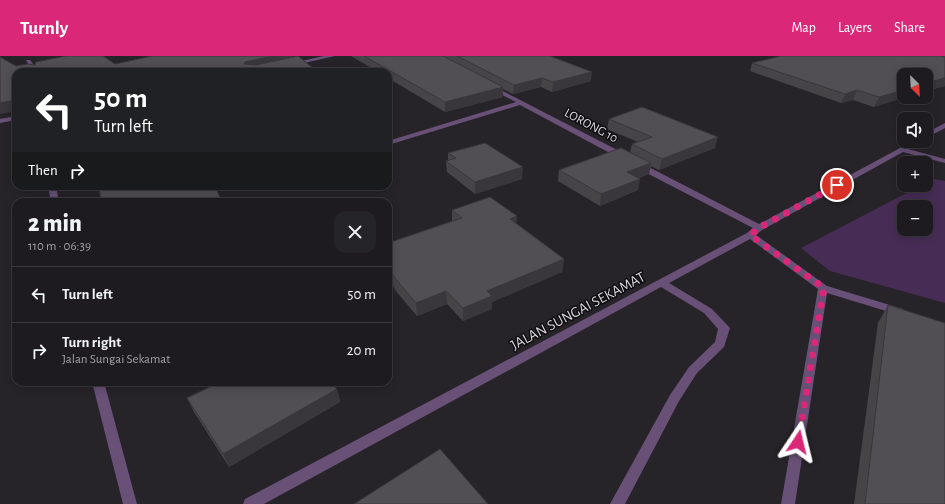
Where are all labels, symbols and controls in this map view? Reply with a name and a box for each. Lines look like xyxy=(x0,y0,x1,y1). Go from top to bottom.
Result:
text: Turnly xyxy=(20,19,68,38)
text: Map xyxy=(791,21,816,35)
text: Layers xyxy=(838,21,872,35)
text: Share xyxy=(894,21,925,35)
north arrow xyxy=(897,68,933,104)
map controls xyxy=(897,68,933,236)
icon: left xyxy=(28,84,80,136)
text: 50 m xyxy=(94,85,148,113)
street label: LORONG 10 xyxy=(562,107,620,146)
button: sound xyxy=(897,112,933,148)
text: Turn left xyxy=(94,118,153,136)
button: + xyxy=(897,156,933,192)
icon: right xyxy=(66,160,88,182)
text: Then xyxy=(28,163,58,178)
pin xyxy=(820,168,854,202)
icon: arrive xyxy=(826,174,848,196)
button: − xyxy=(897,200,933,236)
button: close xyxy=(334,211,376,253)
text: 2 min xyxy=(28,212,82,236)
text: 110 m · 06:39 xyxy=(28,240,91,253)
street label: JALAN SUNGAI SEKAMAT xyxy=(508,269,648,353)
icon: left xyxy=(28,284,50,306)
text: Turn left xyxy=(62,287,113,302)
text: 50 m xyxy=(347,287,376,302)
text: Turn right xyxy=(62,335,121,350)
icon: right xyxy=(28,340,50,362)
text: 20 m xyxy=(347,343,376,358)
text: Jalan Sungai Sekamat xyxy=(62,353,171,366)
position arrow xyxy=(777,421,819,463)

